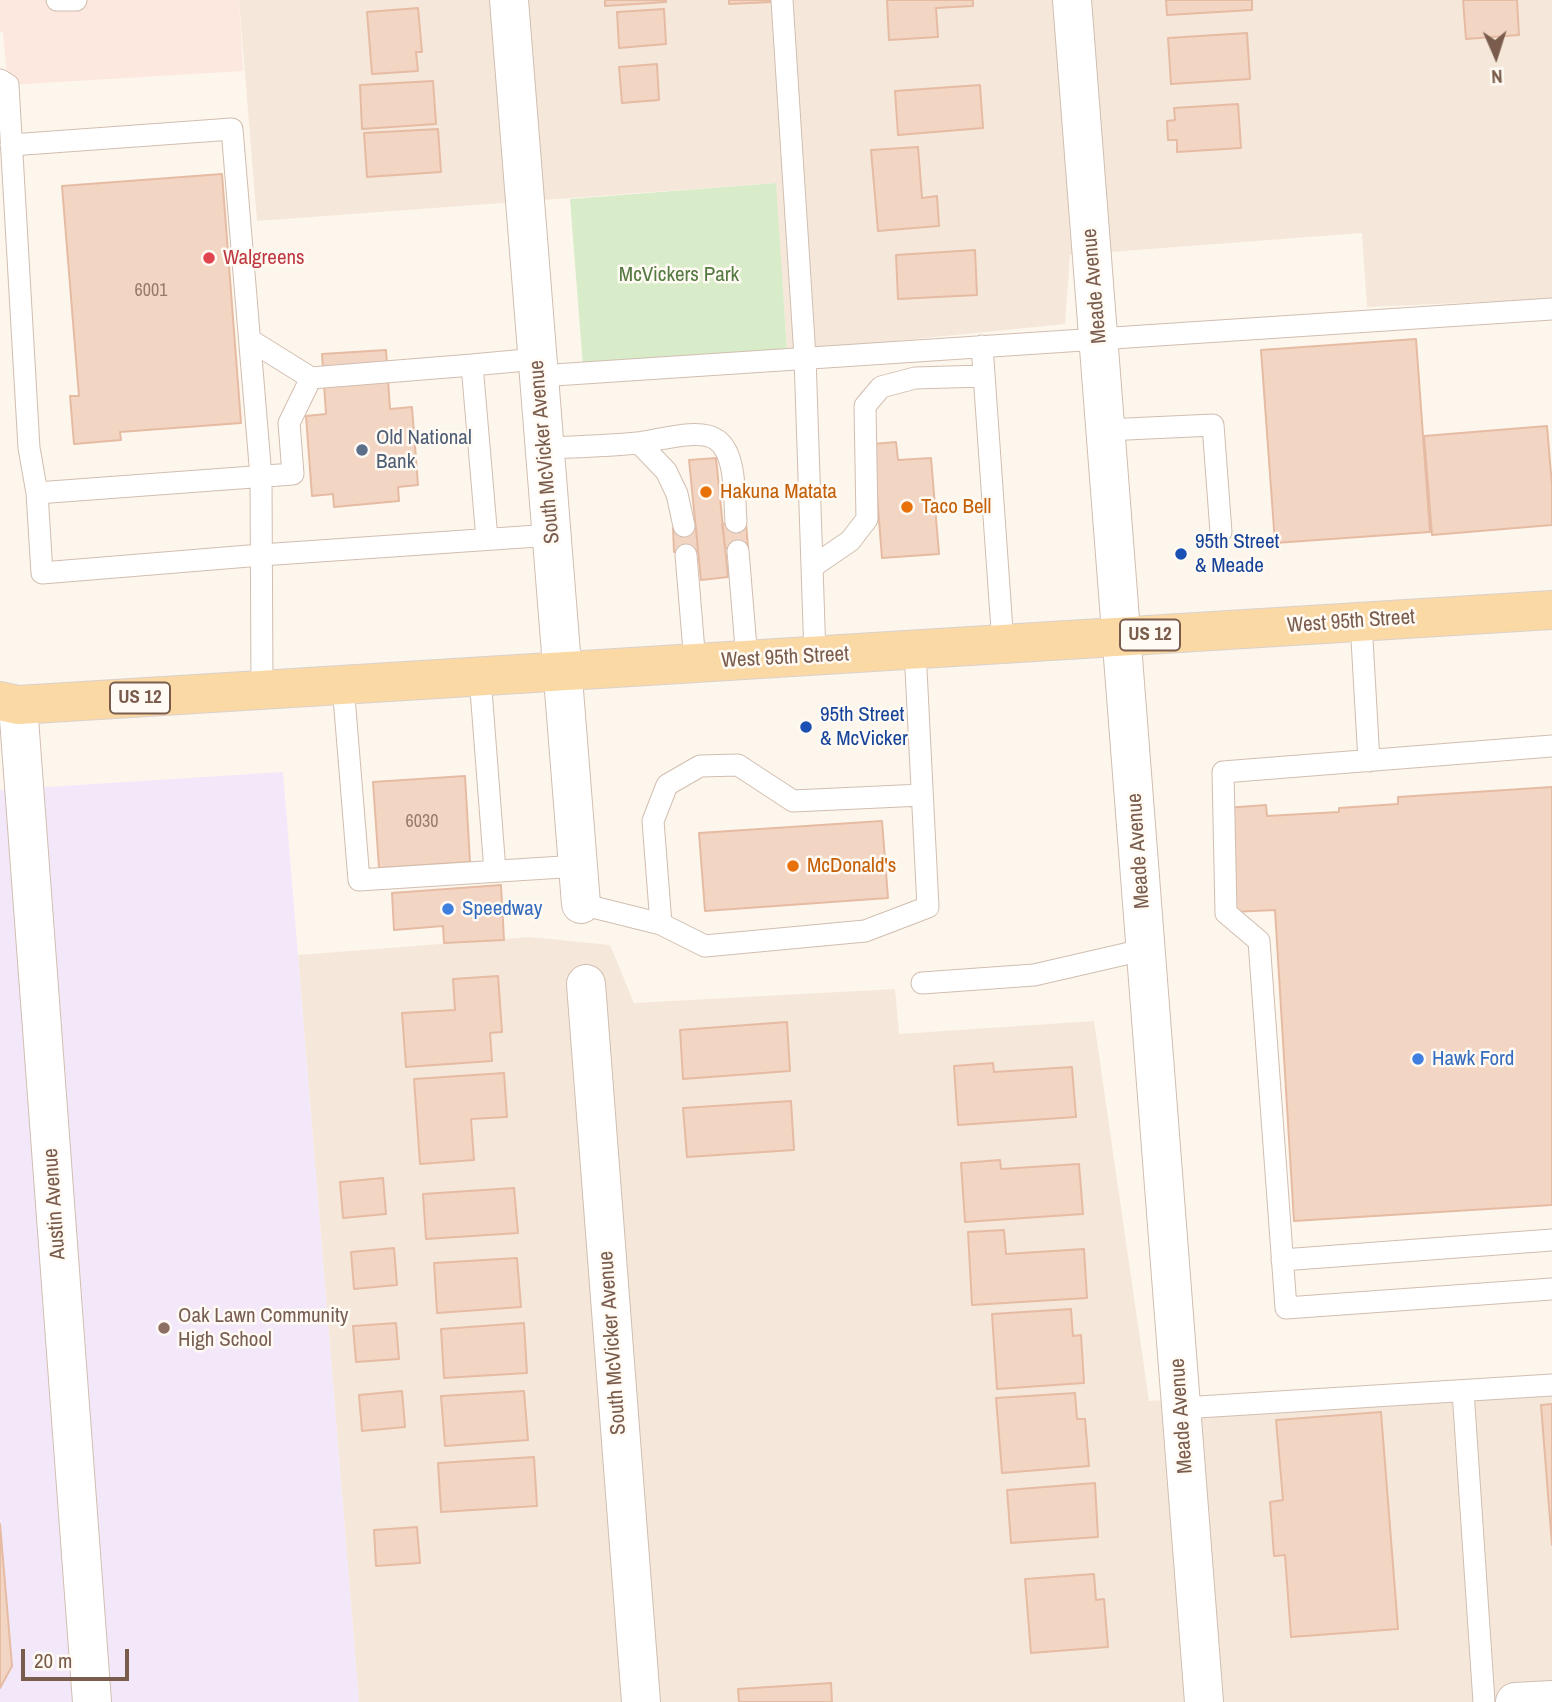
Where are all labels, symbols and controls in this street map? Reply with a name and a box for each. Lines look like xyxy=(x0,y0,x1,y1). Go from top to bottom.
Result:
north arrow xyxy=(1461,21,1531,91)
text: N xyxy=(1491,64,1503,90)
street label: Meade Avenue xyxy=(1077,227,1113,345)
place label: Walgreens xyxy=(223,245,305,271)
marker: Walgreens xyxy=(201,250,217,266)
park label: McVickers Park xyxy=(619,262,739,288)
house number: 6001 xyxy=(135,280,167,302)
street label: South McVicker Avenue xyxy=(524,359,566,545)
place label: Old National Bank xyxy=(376,425,472,475)
marker: Old National Bank xyxy=(354,442,370,458)
place label: Hakuna Matata xyxy=(720,479,837,505)
marker: Hakuna Matata xyxy=(698,484,714,500)
place label: Taco Bell xyxy=(921,494,991,520)
marker: Taco Bell xyxy=(899,499,915,515)
place label: 95th Street & Meade xyxy=(1195,529,1279,579)
marker: 95th Street & Meade xyxy=(1173,546,1189,562)
street label: West 95th Street xyxy=(1286,605,1416,639)
road number: US 12 xyxy=(1120,620,1180,650)
street label: West 95th Street xyxy=(720,642,850,674)
road number: US 12 xyxy=(110,682,170,713)
place label: 95th Street & McVicker xyxy=(820,702,908,752)
marker: 95th Street & McVicker xyxy=(798,719,814,735)
street label: Meade Avenue xyxy=(1122,792,1156,910)
house number: 6030 xyxy=(406,811,438,833)
place label: McDonald's xyxy=(807,853,896,879)
marker: McDonald's xyxy=(785,858,801,874)
place label: Speedway xyxy=(462,896,542,922)
marker: Speedway xyxy=(440,901,456,917)
place label: Hawk Ford xyxy=(1432,1046,1514,1072)
marker: Hawk Ford xyxy=(1410,1051,1426,1067)
street label: Austin Avenue xyxy=(39,1147,71,1261)
street label: South McVicker Avenue xyxy=(594,1250,632,1436)
place label: Oak Lawn Community High School xyxy=(178,1303,348,1353)
marker: Oak Lawn Community High School xyxy=(156,1320,172,1336)
street label: Meade Avenue xyxy=(1165,1357,1199,1475)
scale bar xyxy=(24,1636,133,1680)
text: 20 m xyxy=(34,1646,72,1675)

